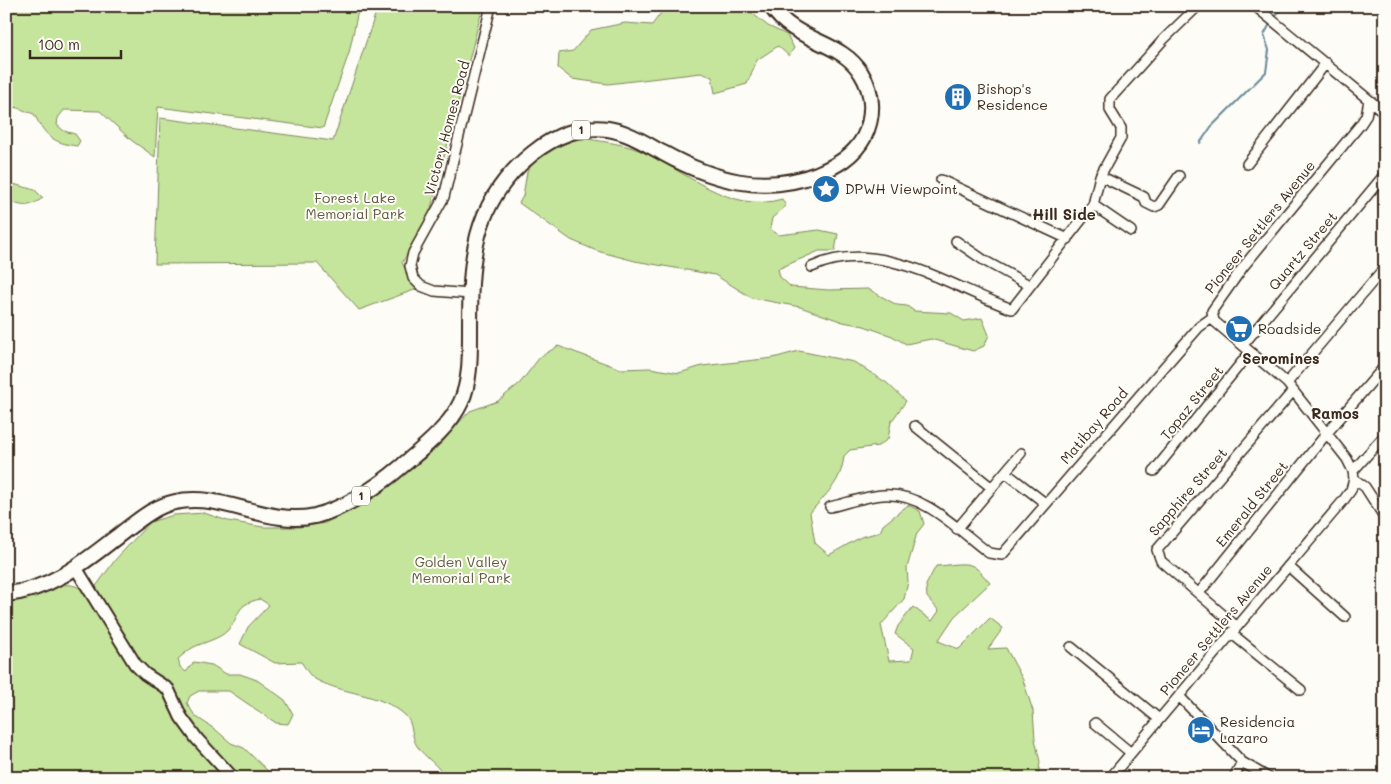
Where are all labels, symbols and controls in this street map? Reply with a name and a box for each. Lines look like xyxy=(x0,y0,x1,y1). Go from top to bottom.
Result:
scale bar xyxy=(30,28,121,60)
text: 100 m xyxy=(38,34,80,54)
street label: Victory Homes Road xyxy=(419,58,474,197)
place label: Bishop's Residence xyxy=(977,79,1048,114)
building icon: Bishop's Residence xyxy=(943,82,973,112)
road number: 1 xyxy=(572,120,590,140)
street label: Pioneer Settlers Avenue xyxy=(1200,156,1319,297)
place icon: DPWH Viewpoint xyxy=(811,174,841,204)
place label: DPWH Viewpoint xyxy=(845,179,958,198)
park label: Forest Lake Memorial Park xyxy=(305,188,405,223)
district label: Hill Side xyxy=(1032,204,1096,224)
street label: Quartz Street xyxy=(1264,207,1341,294)
supermarket icon: Roadside xyxy=(1224,314,1254,344)
place label: Roadside xyxy=(1258,319,1322,338)
district label: Seromines xyxy=(1242,348,1320,368)
street label: Topaz Street xyxy=(1156,362,1227,444)
street label: Matibay Road xyxy=(1055,384,1132,468)
district label: Ramos xyxy=(1311,403,1359,423)
street label: Sapphire Street xyxy=(1144,444,1231,540)
street label: Emerald Street xyxy=(1211,457,1292,550)
road number: 1 xyxy=(352,486,370,506)
park label: Golden Valley Memorial Park xyxy=(411,552,511,587)
street label: Pioneer Settlers Avenue xyxy=(1155,560,1276,699)
place label: Residencia Lazaro xyxy=(1220,712,1295,747)
hotel icon: Residencia Lazaro xyxy=(1186,715,1216,745)

